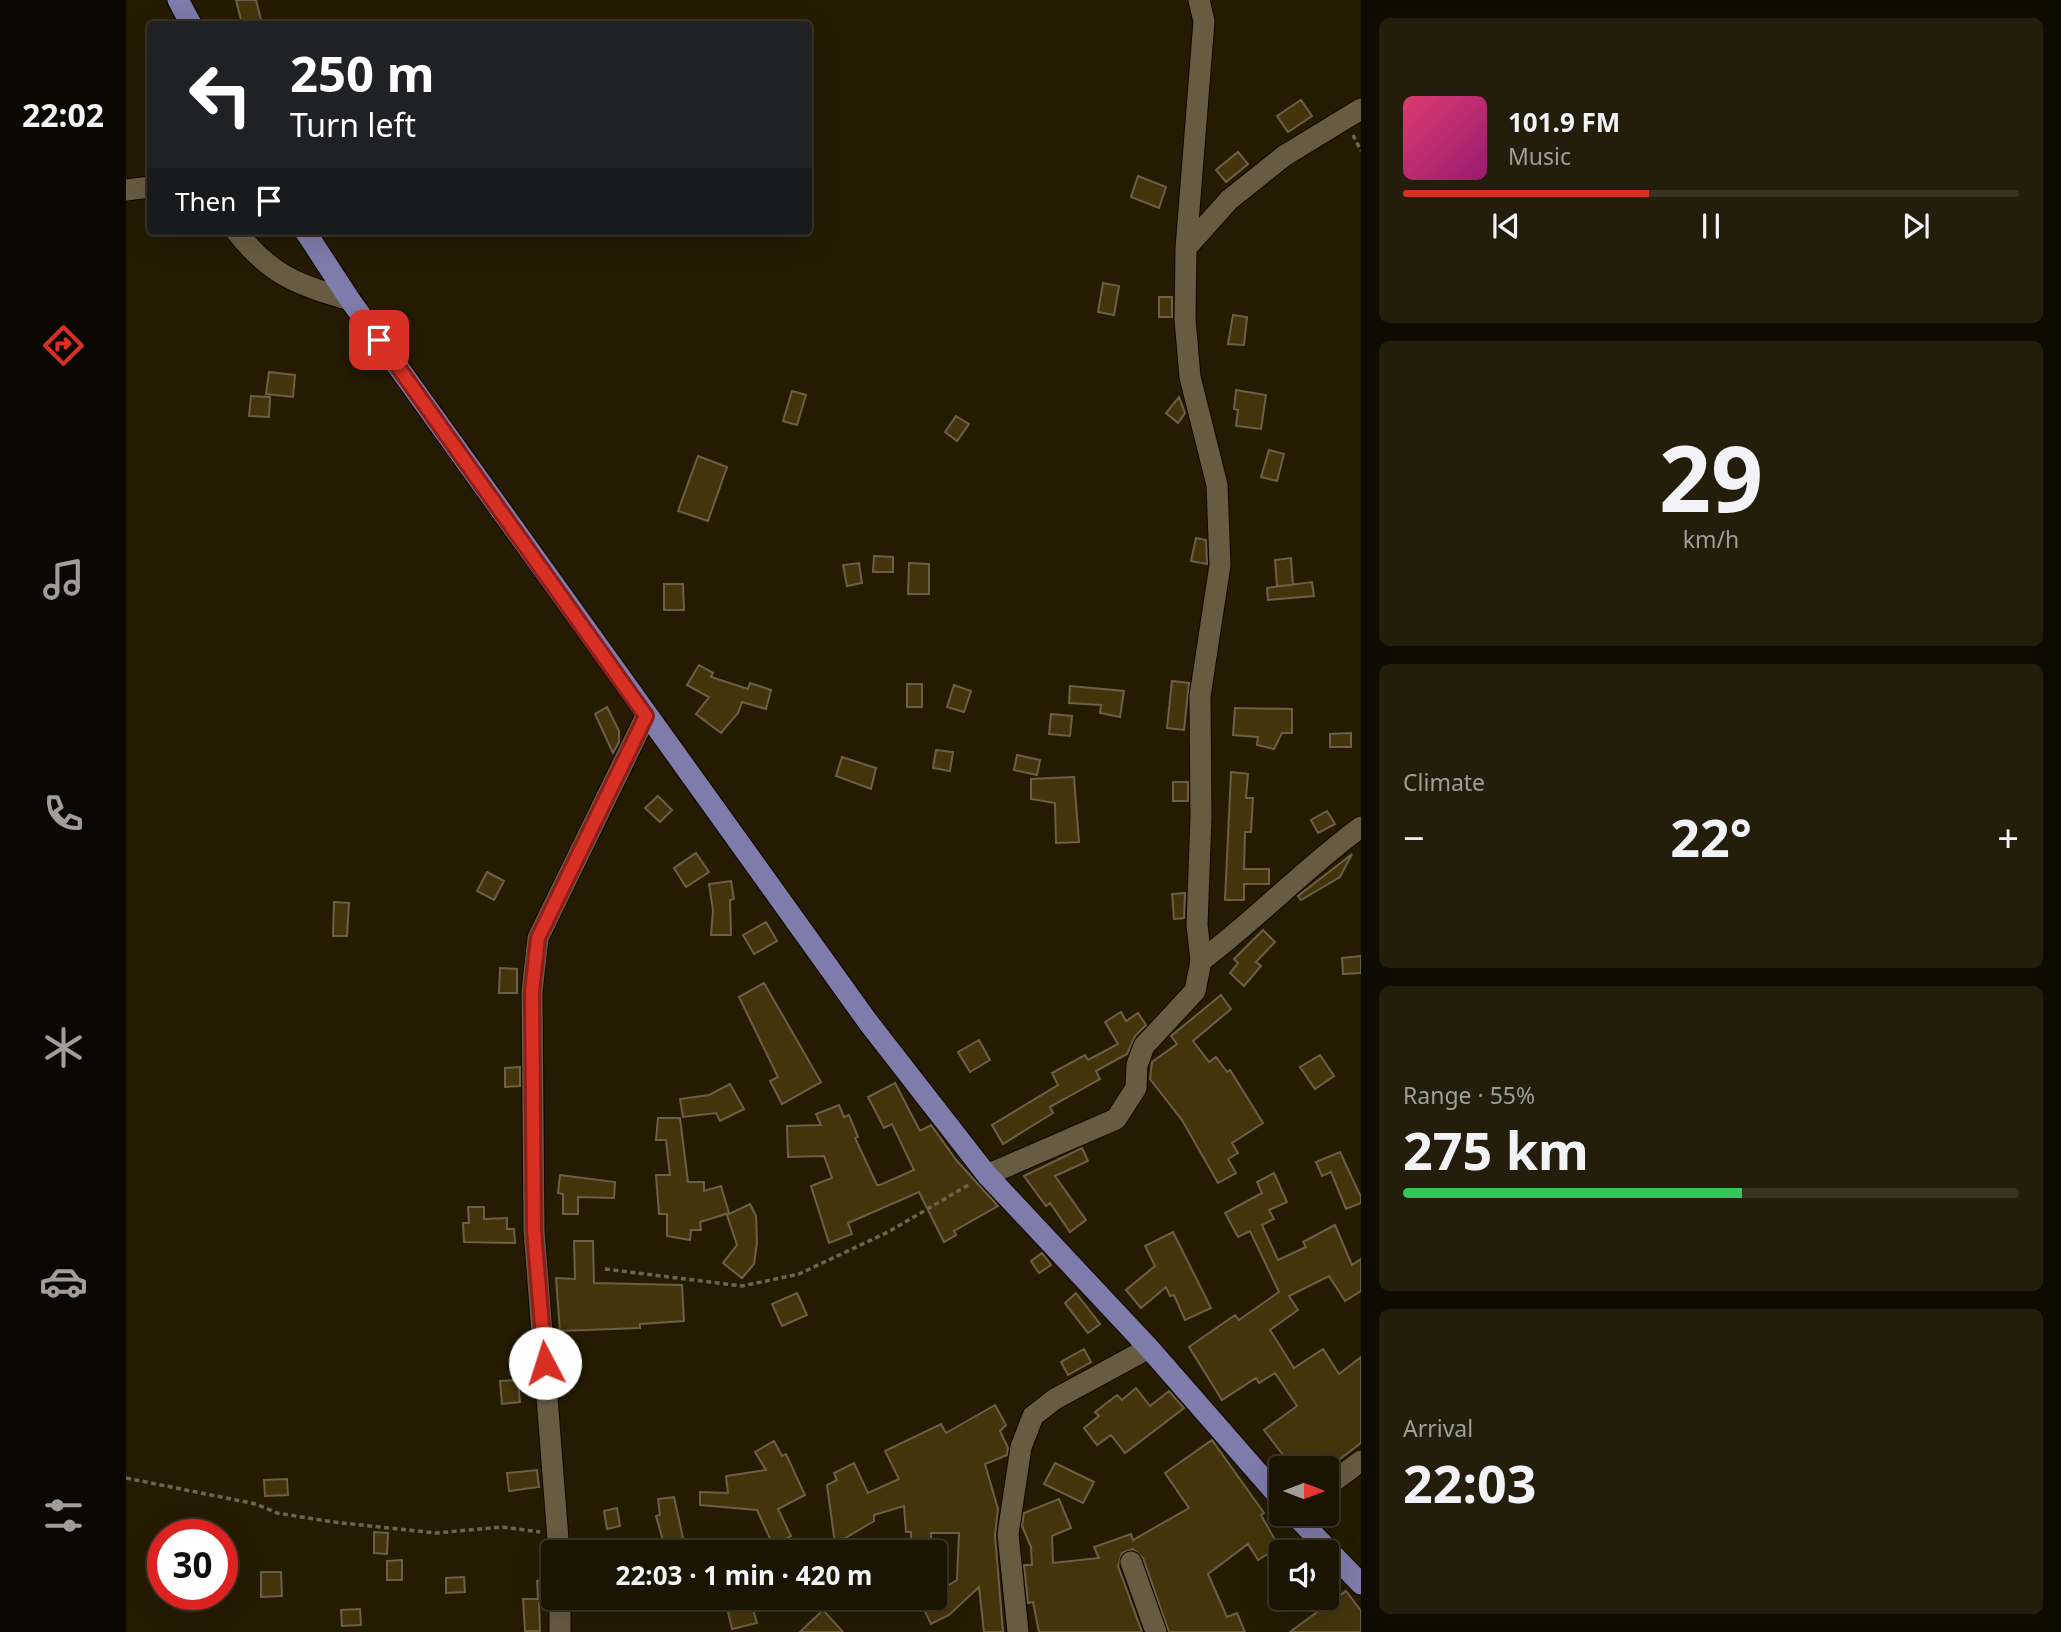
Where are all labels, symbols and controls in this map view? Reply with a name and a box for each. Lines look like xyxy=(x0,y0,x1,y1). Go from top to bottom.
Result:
text: 250 m xyxy=(290,40,435,106)
icon: left xyxy=(175,49,266,140)
text: 22:02 xyxy=(22,93,104,136)
text: Turn left xyxy=(290,103,416,146)
text: 101.9 FM xyxy=(1508,104,1620,140)
text: Music xyxy=(1508,140,1571,172)
icon: arrive xyxy=(250,182,288,220)
text: Then xyxy=(175,183,236,219)
icon: previous xyxy=(1487,207,1525,245)
icon: pause xyxy=(1692,207,1730,245)
icon: next xyxy=(1897,207,1935,245)
pin xyxy=(349,310,409,370)
icon: directions xyxy=(39,321,88,370)
icon: arrive xyxy=(360,321,398,359)
text: 29 xyxy=(1659,415,1763,539)
text: km/h xyxy=(1683,523,1739,555)
icon: music xyxy=(39,555,88,604)
text: Climate xyxy=(1403,766,1485,798)
icon: phone xyxy=(39,789,88,838)
text: 22° xyxy=(1670,801,1752,872)
text: − xyxy=(1403,811,1425,863)
text: + xyxy=(1997,811,2019,863)
icon: climate xyxy=(39,1023,88,1072)
text: Range · 55% xyxy=(1403,1079,1535,1111)
text: 275 km xyxy=(1403,1114,1589,1185)
icon: car xyxy=(39,1257,88,1306)
position arrow xyxy=(508,1326,582,1400)
text: Arrival xyxy=(1403,1412,1473,1444)
text: 22:03 xyxy=(1403,1447,1537,1518)
north arrow xyxy=(1269,1456,1339,1526)
map controls xyxy=(1269,1456,1339,1610)
icon: filters xyxy=(39,1491,88,1540)
speed limit sign: 30 xyxy=(147,1519,238,1610)
button: sound xyxy=(1269,1540,1339,1610)
text: 22:03 · 1 min · 420 m xyxy=(616,1557,872,1593)

